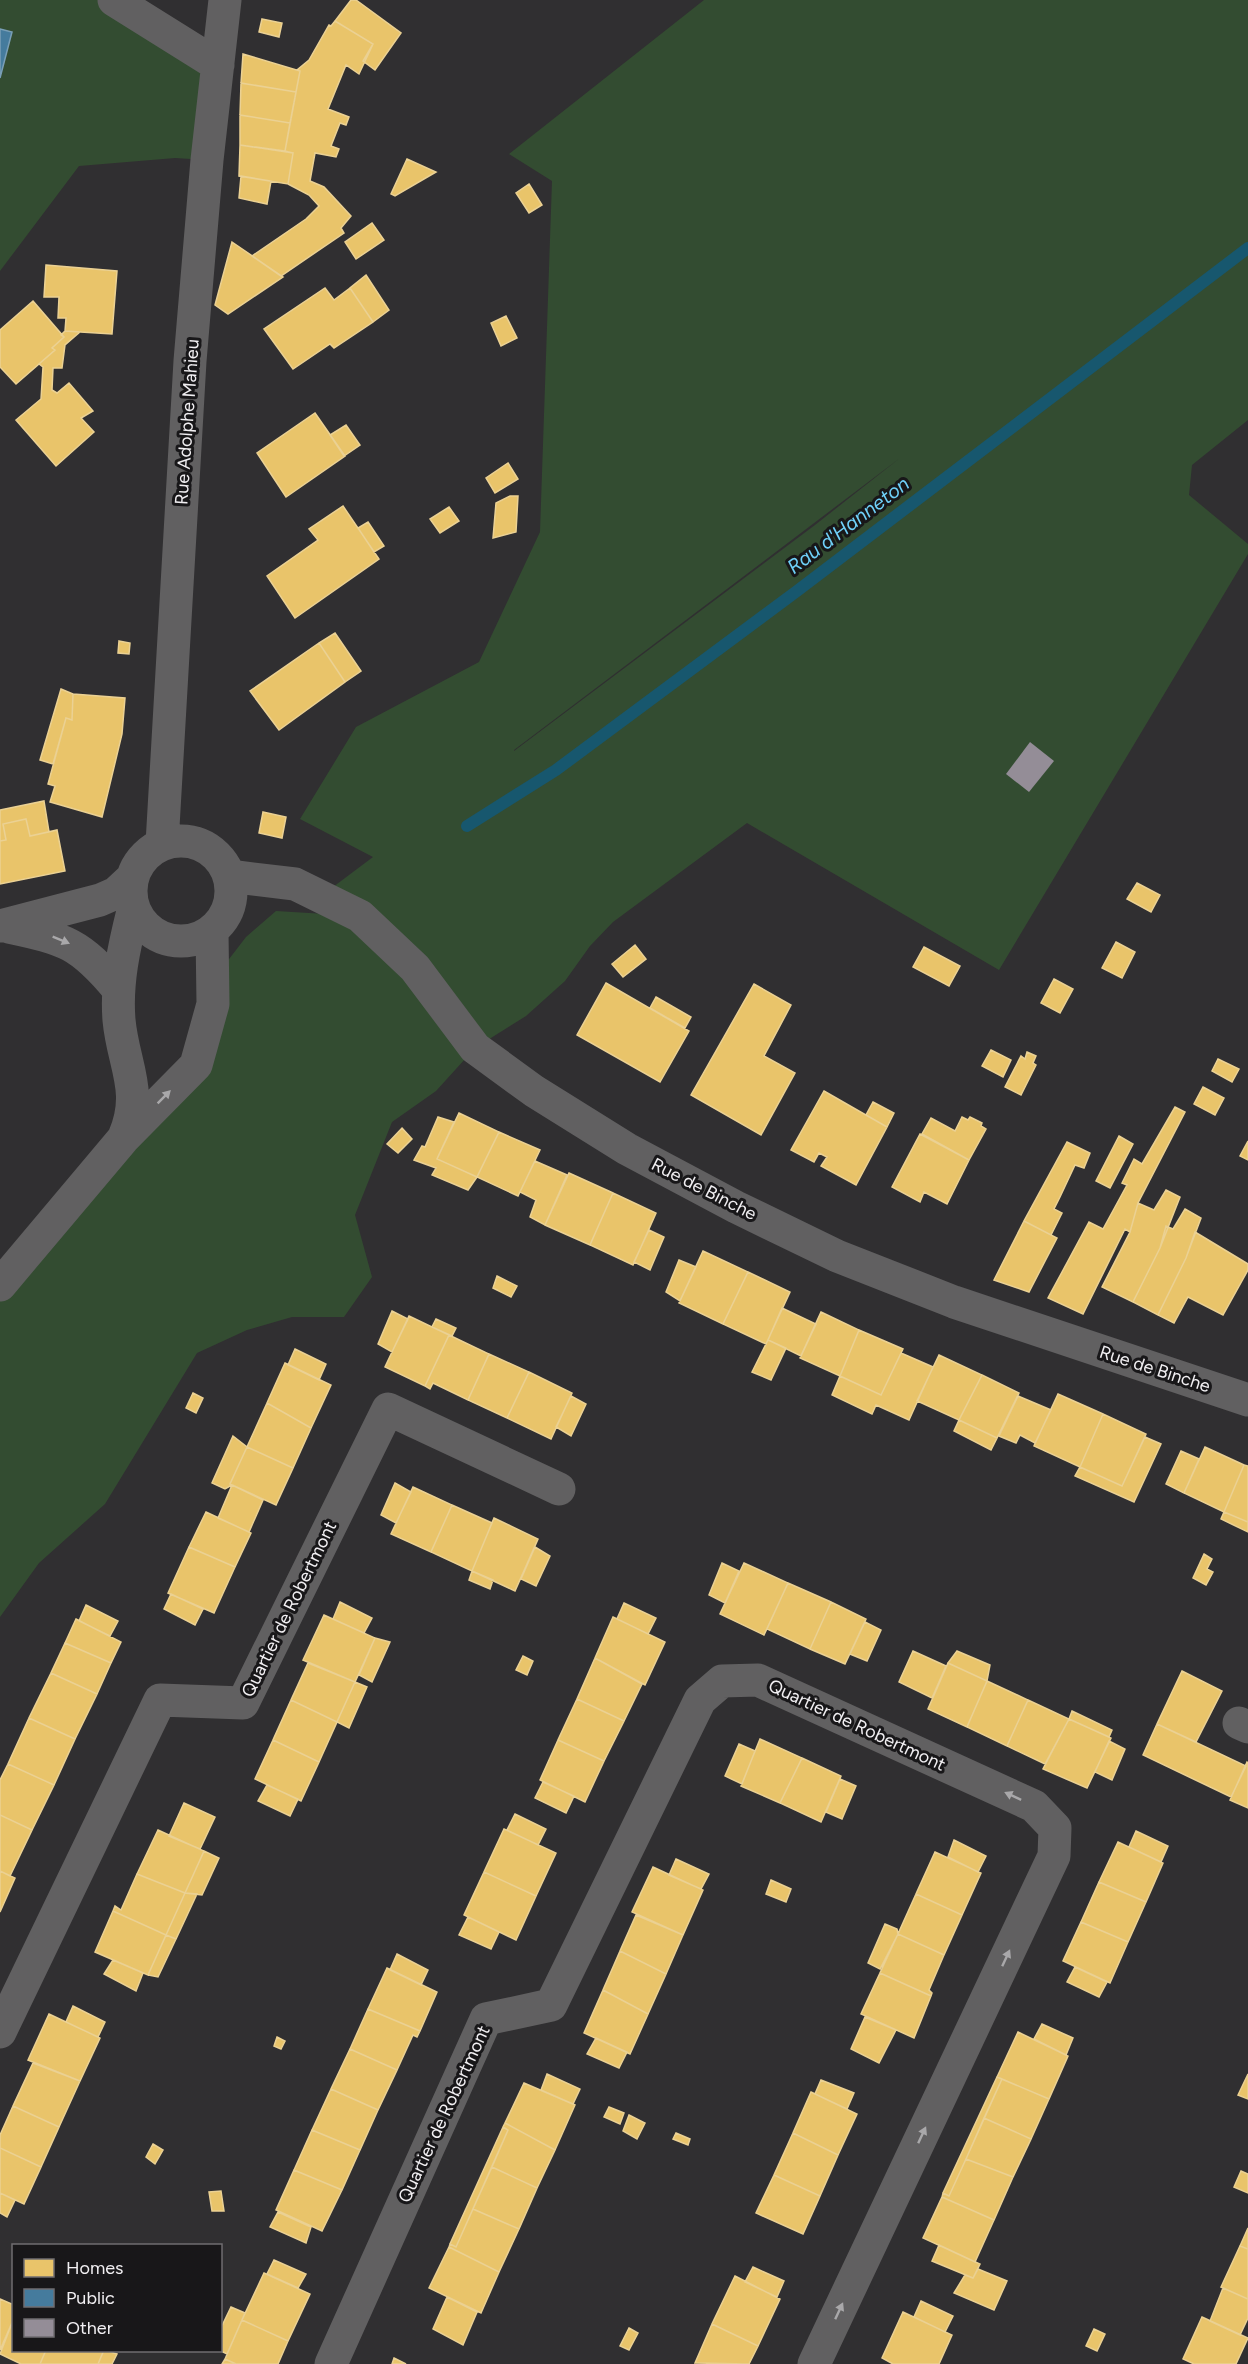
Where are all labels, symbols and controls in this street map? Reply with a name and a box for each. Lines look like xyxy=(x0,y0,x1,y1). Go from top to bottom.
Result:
street label: Rue Adolphe Mahieu xyxy=(170,338,204,506)
water label: Rau d'Hanneton xyxy=(782,471,914,579)
one-way arrow xyxy=(52,935,70,945)
one-way arrow xyxy=(157,1091,171,1105)
street label: Rue de Binche xyxy=(648,1153,760,1225)
street label: Rue de Binche xyxy=(1097,1341,1213,1397)
street label: Quartier de Robertmont xyxy=(237,1517,341,1701)
street label: Quartier de Robertmont xyxy=(765,1674,949,1776)
one-way arrow xyxy=(1005,1792,1022,1801)
one-way arrow xyxy=(1001,1950,1010,1967)
street label: Quartier de Robertmont xyxy=(393,2022,495,2206)
one-way arrow xyxy=(918,2126,927,2143)
legend xyxy=(12,2244,222,2352)
text: Homes xyxy=(66,2257,124,2279)
text: Public xyxy=(66,2287,115,2309)
one-way arrow xyxy=(834,2302,844,2320)
text: Other xyxy=(66,2317,113,2339)

